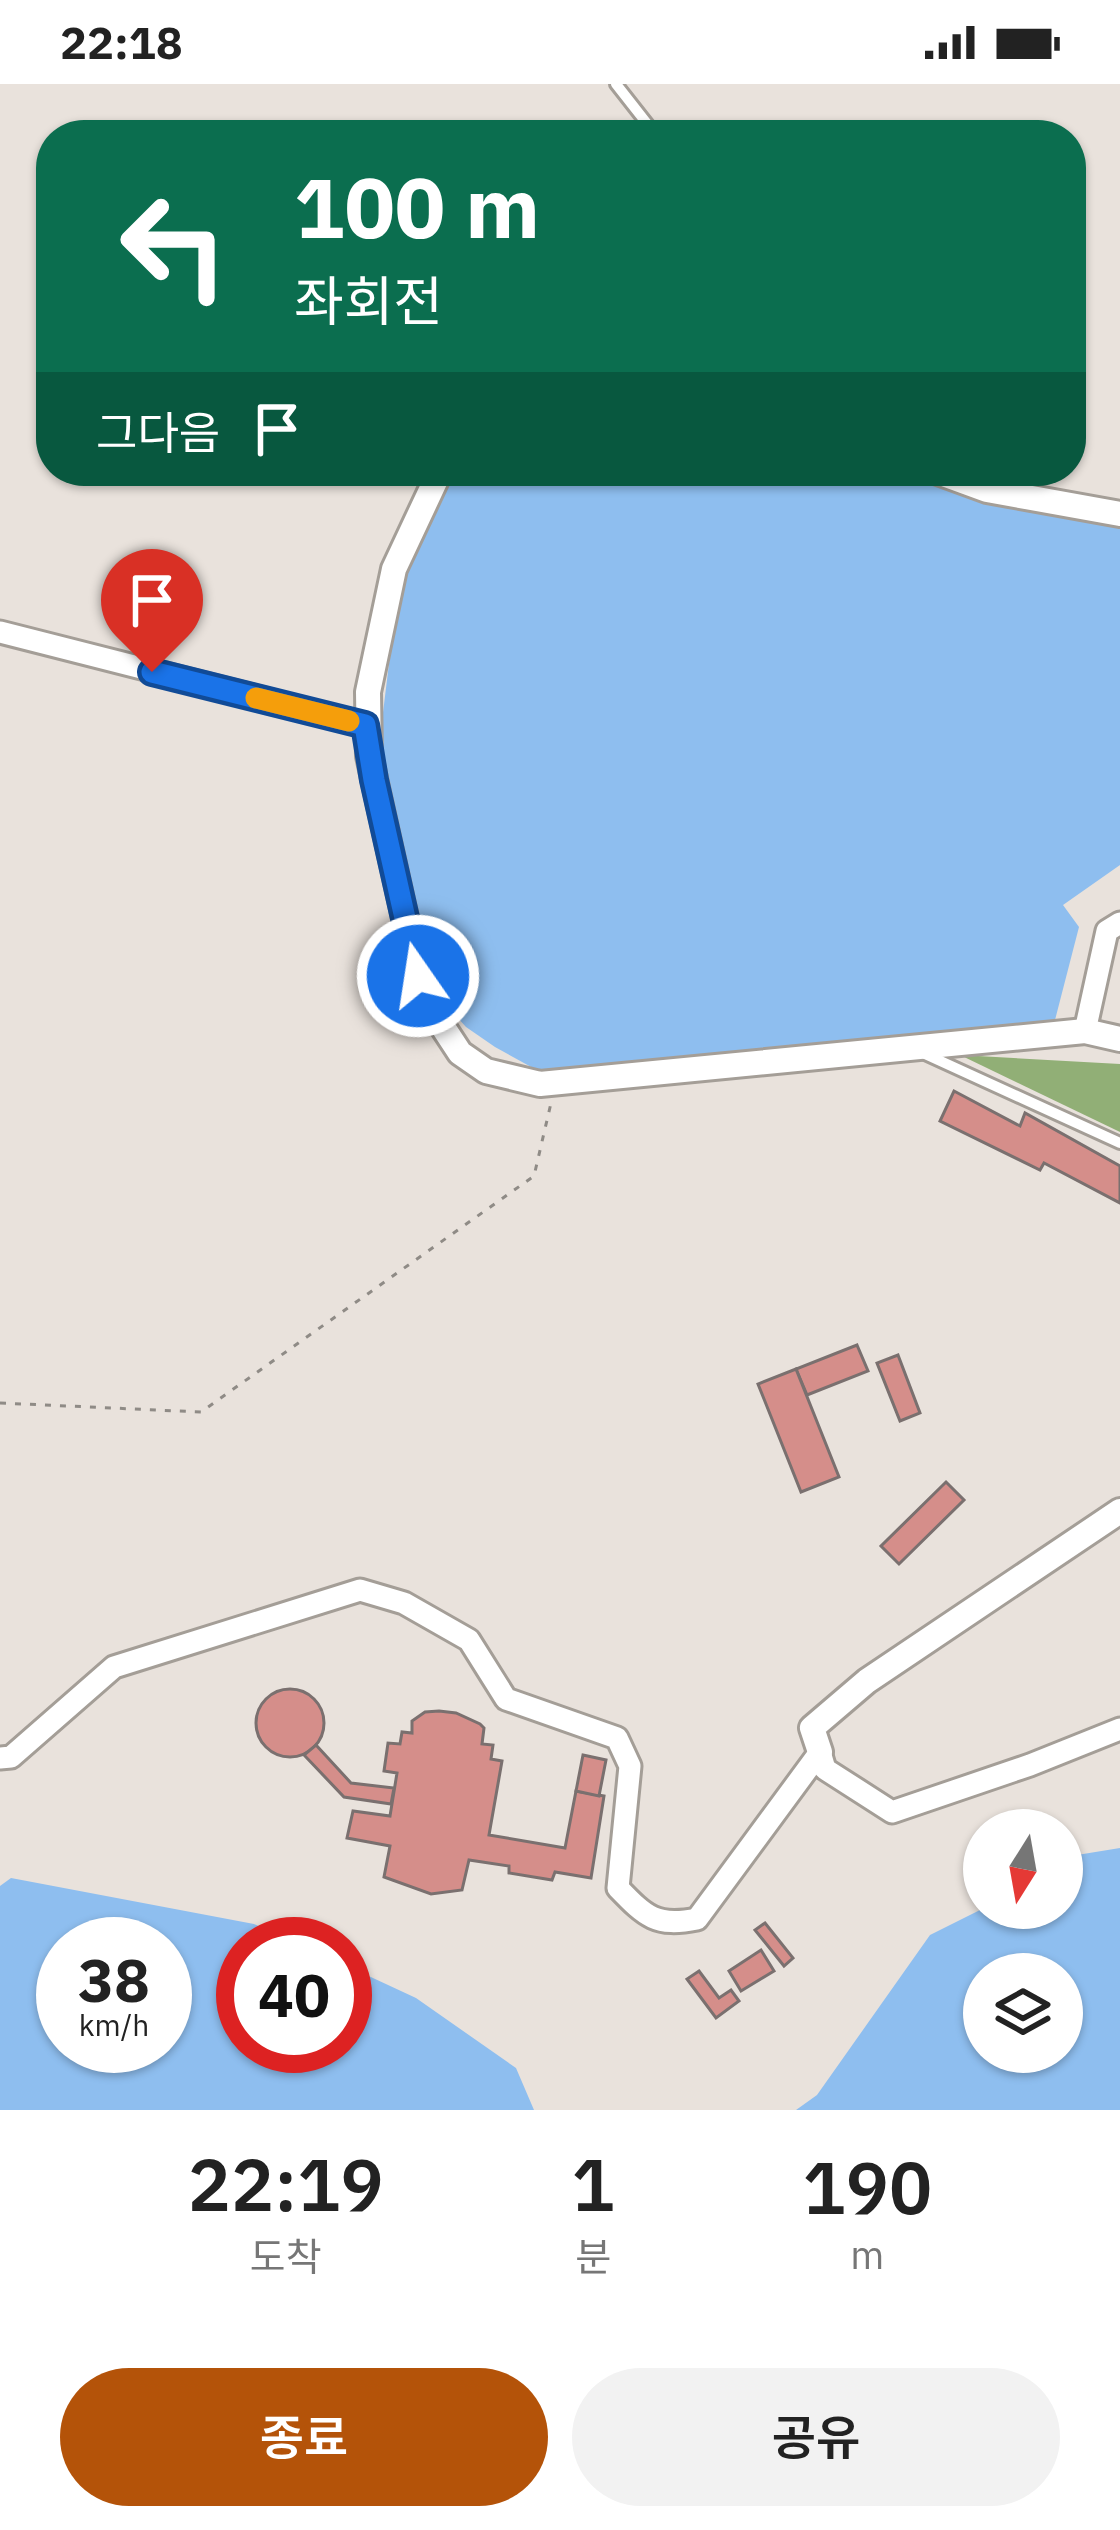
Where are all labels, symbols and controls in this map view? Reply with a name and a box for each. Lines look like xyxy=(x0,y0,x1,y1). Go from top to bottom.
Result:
text: 22:18 xyxy=(60,13,183,71)
text: 100 m xyxy=(294,152,540,261)
icon: left xyxy=(96,168,252,324)
text: 좌회전 xyxy=(294,266,443,336)
icon: arrive xyxy=(244,396,310,462)
text: 그다음 xyxy=(96,403,220,461)
pin xyxy=(101,549,203,672)
icon: arrive xyxy=(119,567,185,633)
position arrow xyxy=(355,913,481,1039)
north arrow xyxy=(963,1809,1083,1929)
map controls xyxy=(963,1809,1083,2073)
speed limit sign: 40 xyxy=(216,1917,372,2073)
text: 38 xyxy=(78,1940,150,2019)
button: layers xyxy=(963,1953,1083,2073)
text: km/h xyxy=(79,2005,149,2044)
text: 22:19 xyxy=(188,2137,384,2231)
text: 1 xyxy=(571,2137,615,2231)
text: 190 xyxy=(803,2140,932,2234)
text: m xyxy=(850,2229,884,2280)
text: 도착 xyxy=(250,2231,322,2282)
text: 분 xyxy=(575,2231,611,2282)
button: 종료 xyxy=(60,2368,548,2506)
button: 공유 xyxy=(572,2368,1060,2506)

